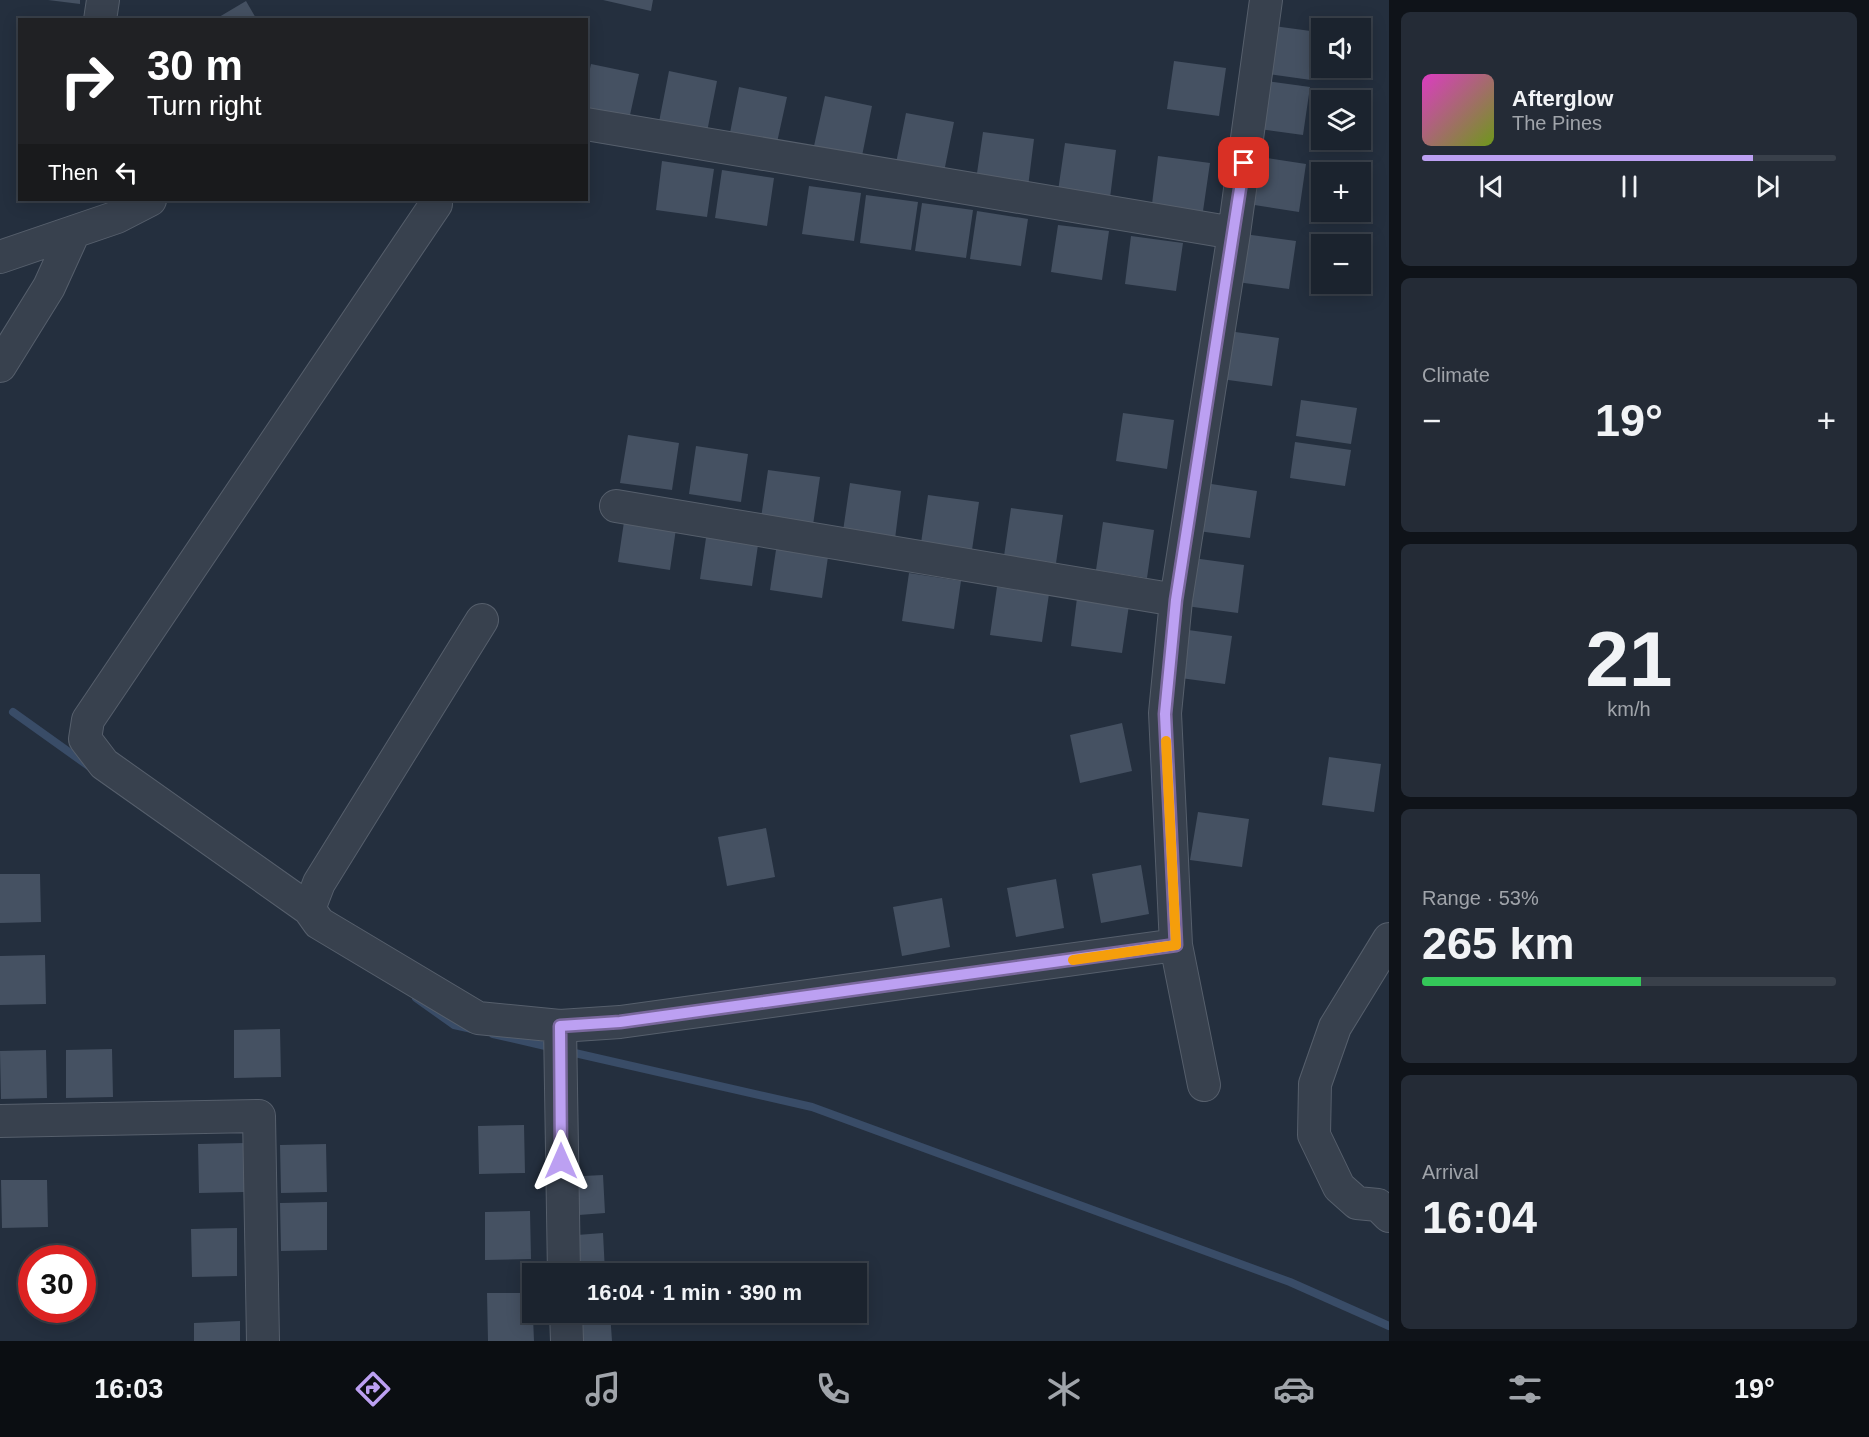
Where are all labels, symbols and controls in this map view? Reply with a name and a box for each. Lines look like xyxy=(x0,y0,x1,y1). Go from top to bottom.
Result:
map controls xyxy=(1311,18,1371,294)
button: sound xyxy=(1311,18,1371,78)
icon: right xyxy=(48,42,126,120)
text: 30 m xyxy=(147,42,243,89)
text: Afterglow xyxy=(1512,86,1613,111)
button: layers xyxy=(1311,90,1371,150)
text: Turn right xyxy=(147,91,262,121)
text: The Pines xyxy=(1512,112,1602,134)
pin xyxy=(1218,137,1269,188)
icon: arrive xyxy=(1227,146,1260,179)
icon: left xyxy=(110,156,143,189)
text: Then xyxy=(48,160,98,185)
button: + xyxy=(1311,162,1371,222)
icon: previous xyxy=(1475,170,1508,203)
icon: pause xyxy=(1613,170,1646,203)
icon: next xyxy=(1751,170,1784,203)
button: − xyxy=(1311,234,1371,294)
text: Climate xyxy=(1422,364,1490,386)
text: 19° xyxy=(1595,395,1663,446)
text: − xyxy=(1422,402,1441,439)
text: + xyxy=(1817,402,1836,439)
text: 21 xyxy=(1586,615,1672,703)
text: km/h xyxy=(1607,698,1651,720)
text: Range · 53% xyxy=(1422,887,1539,909)
text: 265 km xyxy=(1422,918,1575,969)
position arrow xyxy=(529,1129,593,1193)
text: Arrival xyxy=(1422,1161,1479,1183)
text: 16:04 xyxy=(1422,1192,1537,1243)
speed limit sign: 30 xyxy=(18,1245,96,1323)
text: 16:04 · 1 min · 390 m xyxy=(587,1280,802,1305)
icon: directions xyxy=(352,1368,394,1410)
icon: music xyxy=(582,1368,624,1410)
icon: phone xyxy=(812,1368,854,1410)
icon: climate xyxy=(1043,1368,1085,1410)
icon: car xyxy=(1273,1368,1315,1410)
icon: filters xyxy=(1504,1368,1546,1410)
text: 16:03 xyxy=(94,1374,163,1404)
text: 19° xyxy=(1734,1374,1775,1404)

